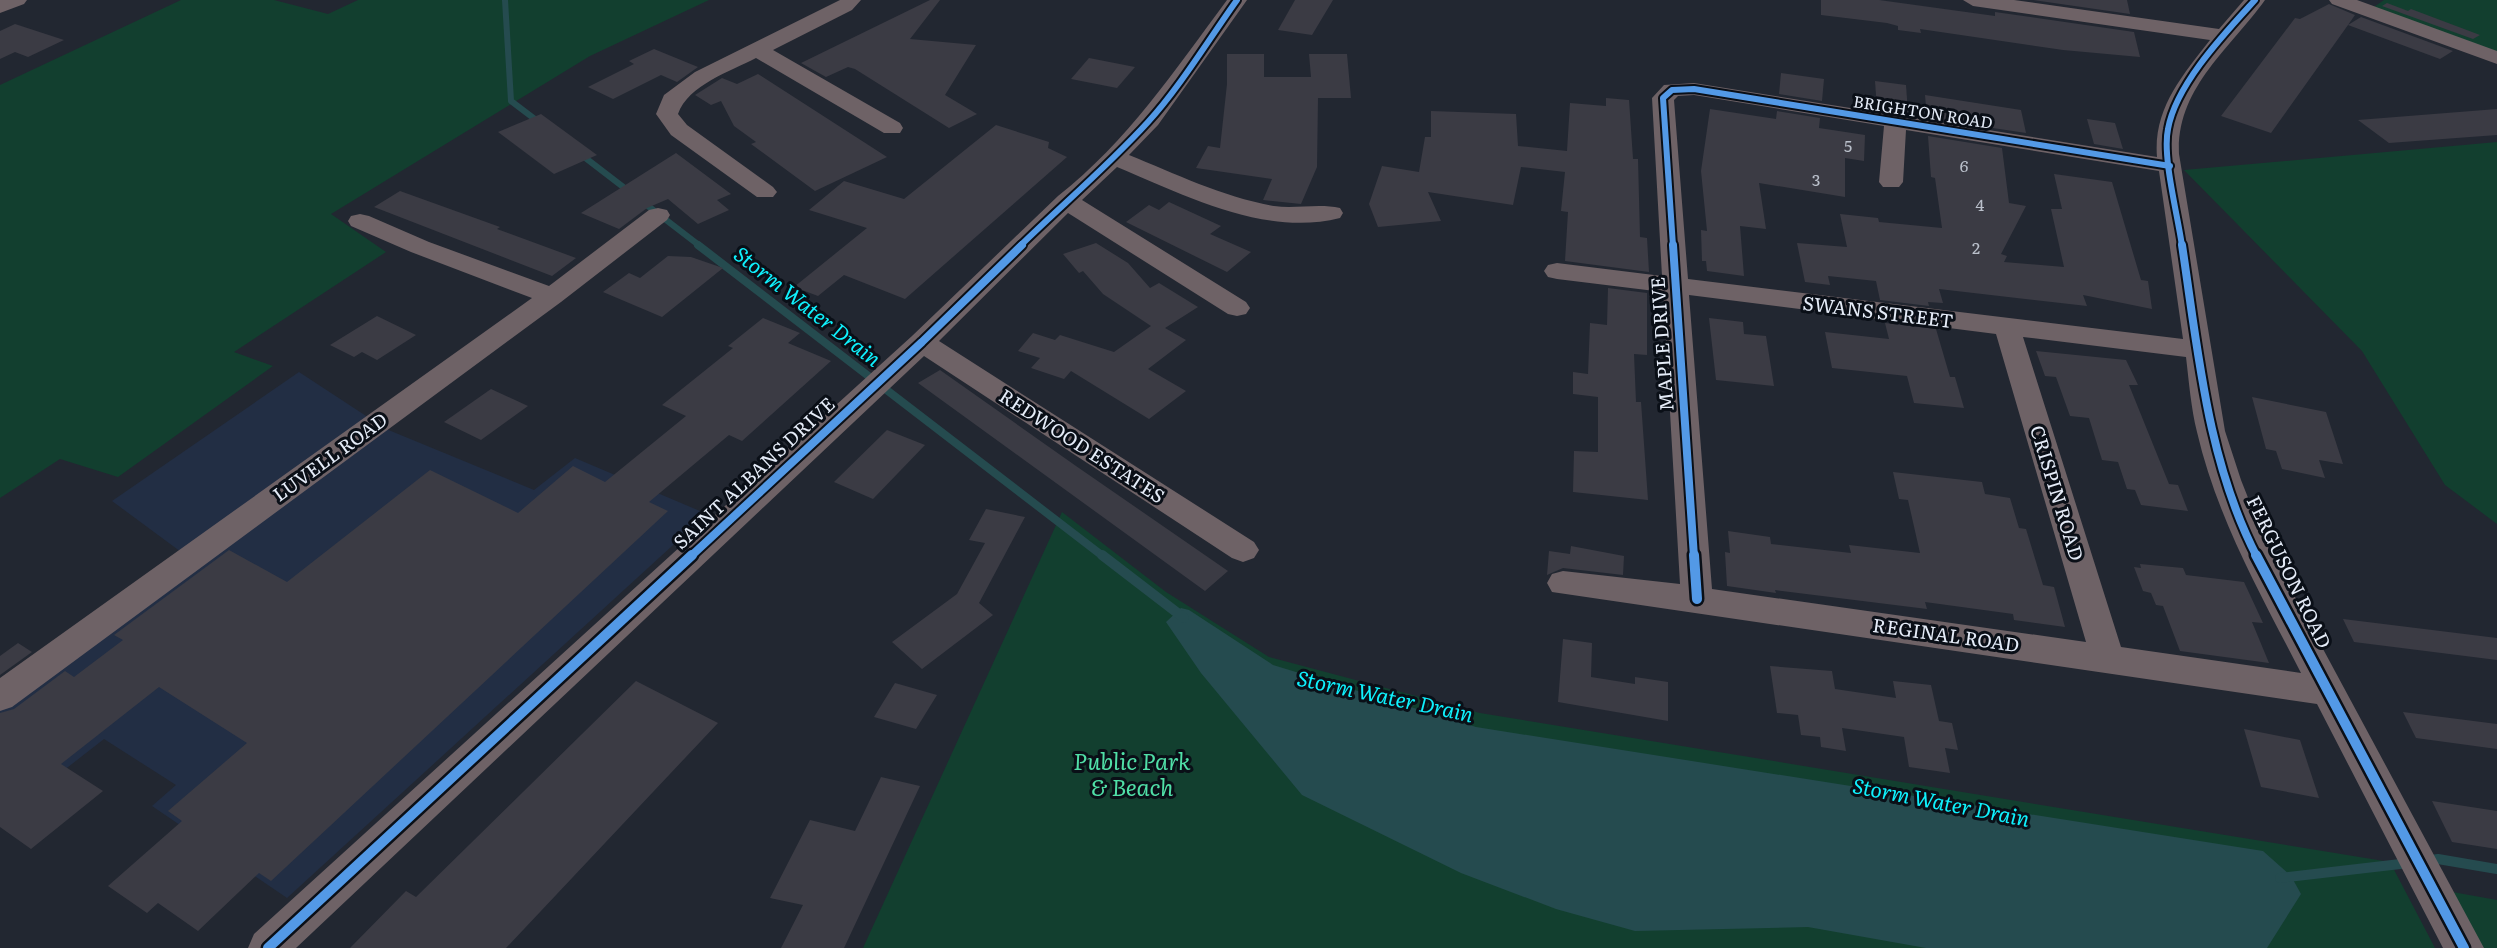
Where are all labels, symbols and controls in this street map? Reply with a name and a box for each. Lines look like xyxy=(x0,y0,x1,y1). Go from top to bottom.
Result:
street label: BRIGHTON ROAD xyxy=(1852,88,1995,134)
house number: 5 xyxy=(1844,133,1852,157)
house number: 6 xyxy=(1960,153,1969,177)
house number: 3 xyxy=(1812,167,1820,191)
house number: 4 xyxy=(1976,192,1985,216)
house number: 2 xyxy=(1972,235,1980,259)
water label: Storm Water Drain xyxy=(728,238,889,373)
street label: MAPLE DRIVE xyxy=(1642,276,1680,412)
street label: SWANS STREET xyxy=(1801,288,1955,334)
street label: REDWOOD ESTATES xyxy=(994,381,1171,509)
street label: SAINT ALBANS DRIVE xyxy=(666,390,840,555)
street label: LUVELL ROAD xyxy=(266,405,393,507)
street label: CRISPIN ROAD xyxy=(2024,422,2092,564)
street label: FERGUSON ROAD xyxy=(2241,490,2339,653)
street label: REGINAL ROAD xyxy=(1871,610,2021,658)
water label: Storm Water Drain xyxy=(1295,661,1477,728)
park label: Public Park & Beach xyxy=(1073,743,1191,803)
water label: Storm Water Drain xyxy=(1850,768,2033,833)

